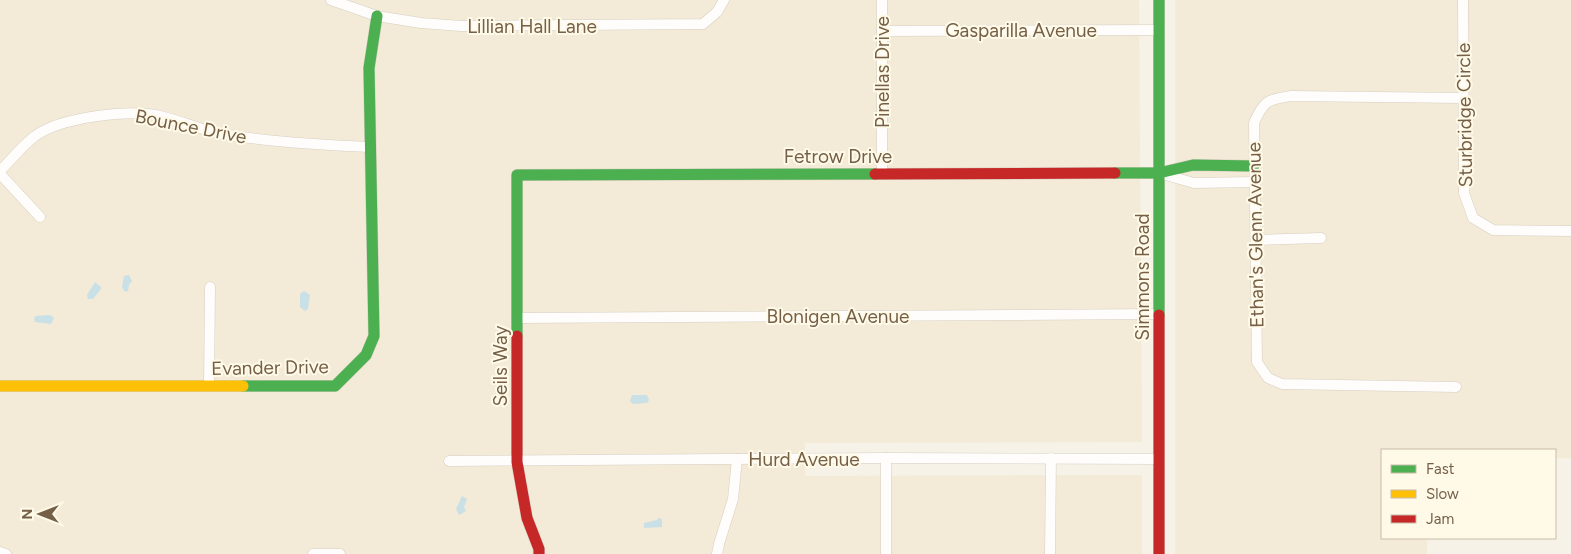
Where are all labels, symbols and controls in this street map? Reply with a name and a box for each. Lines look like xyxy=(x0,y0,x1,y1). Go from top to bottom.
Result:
street label: Lillian Hall Lane xyxy=(467,15,597,38)
street label: Pinellas Drive xyxy=(871,16,894,128)
street label: Gasparilla Avenue xyxy=(945,19,1097,42)
street label: Sturbridge Circle xyxy=(1452,43,1477,187)
street label: Bounce Drive xyxy=(133,104,249,149)
street label: Ethan's Glenn Avenue xyxy=(1242,142,1269,328)
street label: Fetrow Drive xyxy=(784,145,892,168)
street label: Simmons Road xyxy=(1131,213,1154,341)
street label: Blonigen Avenue xyxy=(767,305,909,328)
street label: Seils Way xyxy=(489,325,512,407)
street label: Evander Drive xyxy=(211,355,329,380)
street label: Hurd Avenue xyxy=(748,448,860,471)
legend xyxy=(1381,449,1556,539)
text: Fast xyxy=(1426,460,1455,478)
text: Slow xyxy=(1426,485,1459,503)
north arrow xyxy=(15,489,65,539)
text: N xyxy=(19,509,36,519)
text: Jam xyxy=(1426,510,1454,528)

